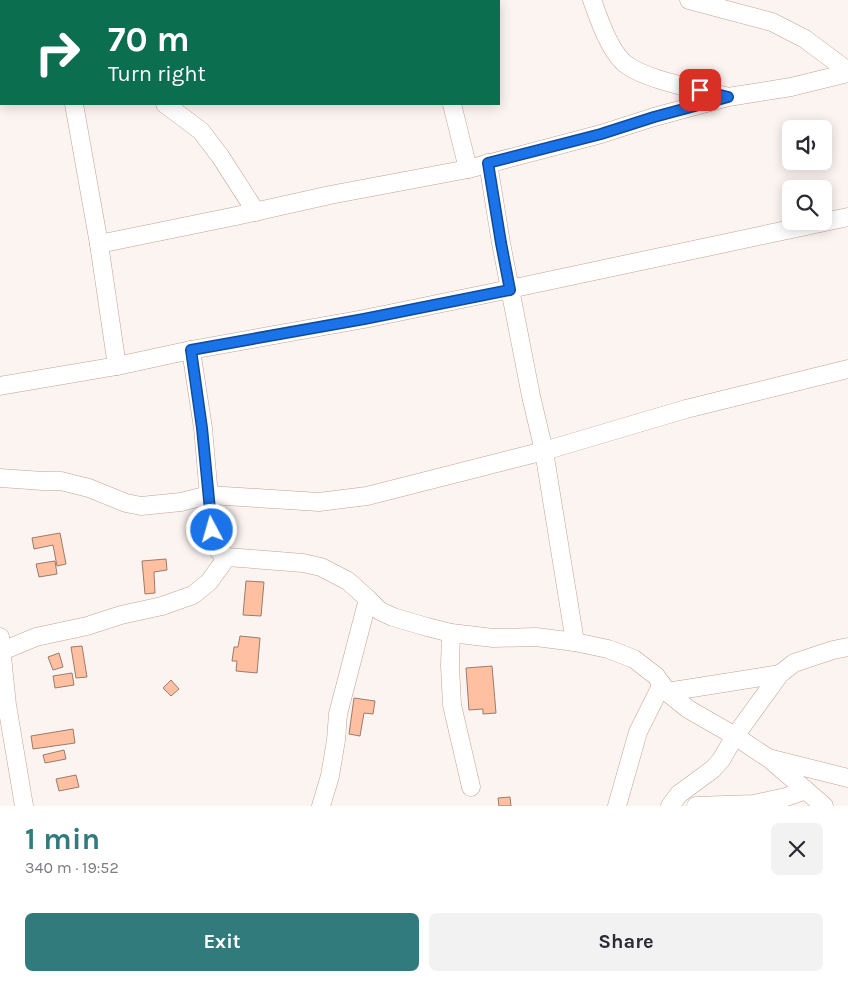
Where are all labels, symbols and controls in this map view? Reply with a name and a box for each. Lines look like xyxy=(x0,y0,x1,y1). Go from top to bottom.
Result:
text: 70 m xyxy=(108,19,190,60)
icon: right xyxy=(25,20,90,85)
text: Turn right xyxy=(108,61,206,87)
pin xyxy=(679,69,721,111)
icon: arrive xyxy=(686,76,714,104)
map controls xyxy=(782,120,832,230)
button: sound xyxy=(782,120,832,170)
button: search xyxy=(782,180,832,230)
position arrow xyxy=(185,503,237,555)
text: 1 min xyxy=(25,821,100,857)
button: close xyxy=(771,823,823,875)
text: 340 m · 19:52 xyxy=(25,858,119,877)
button: Exit xyxy=(25,913,419,971)
button: Share xyxy=(429,913,823,971)

